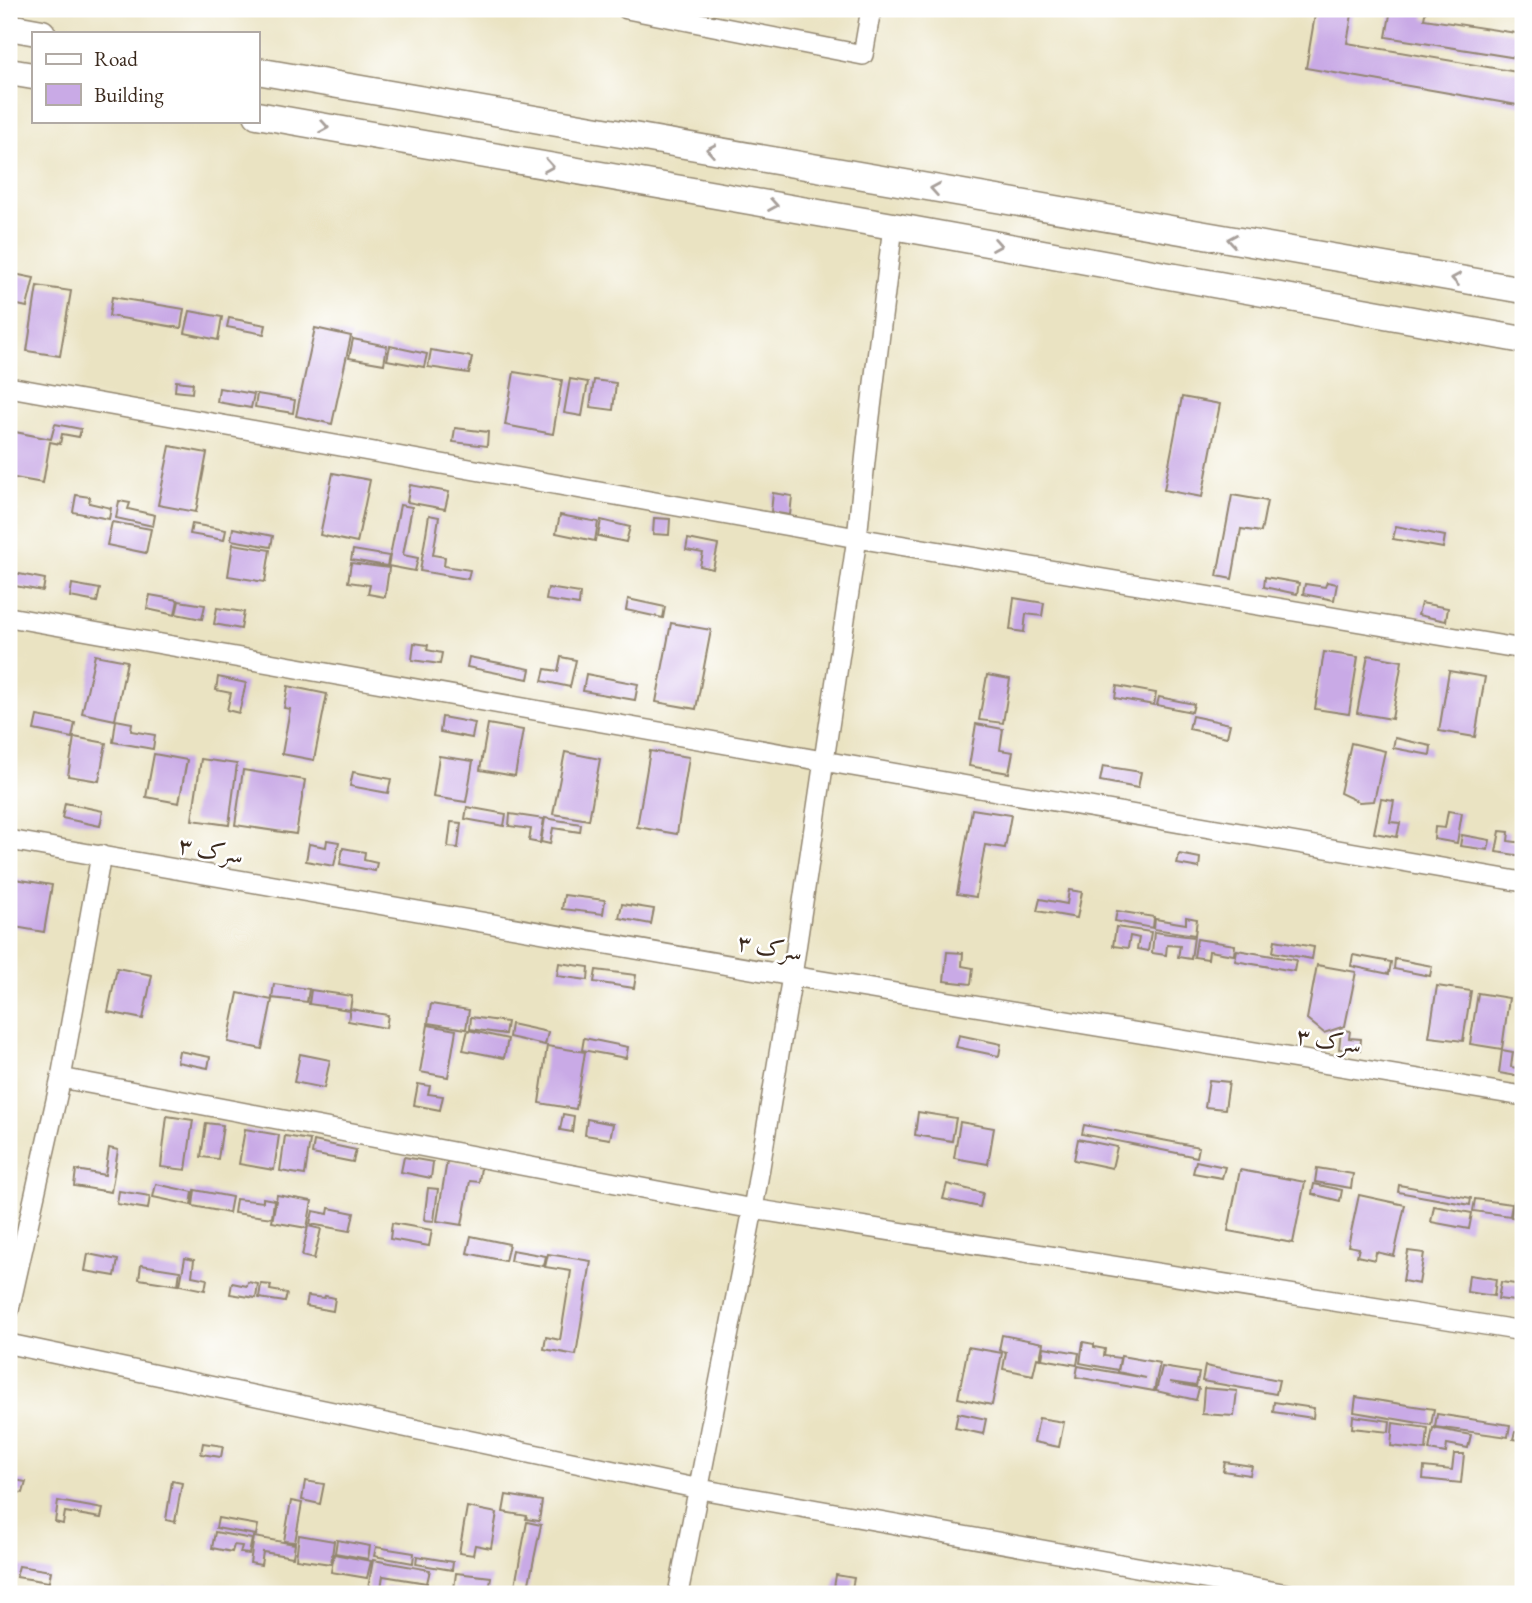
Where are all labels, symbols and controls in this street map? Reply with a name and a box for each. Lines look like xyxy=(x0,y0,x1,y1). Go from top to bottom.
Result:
legend xyxy=(32,32,259,122)
text: Road xyxy=(94,45,138,72)
text: Building xyxy=(94,81,164,108)
one-way arrow xyxy=(319,119,330,134)
one-way arrow xyxy=(705,143,717,158)
one-way arrow xyxy=(543,158,555,173)
one-way arrow xyxy=(929,182,941,197)
one-way arrow xyxy=(767,197,779,212)
one-way arrow xyxy=(1226,233,1238,248)
one-way arrow xyxy=(991,237,1003,252)
one-way arrow xyxy=(1450,272,1462,287)
street label: سرک ۳ xyxy=(176,829,246,871)
street label: سرک ۳ xyxy=(735,926,805,968)
street label: سرک ۳ xyxy=(1294,1019,1364,1061)

